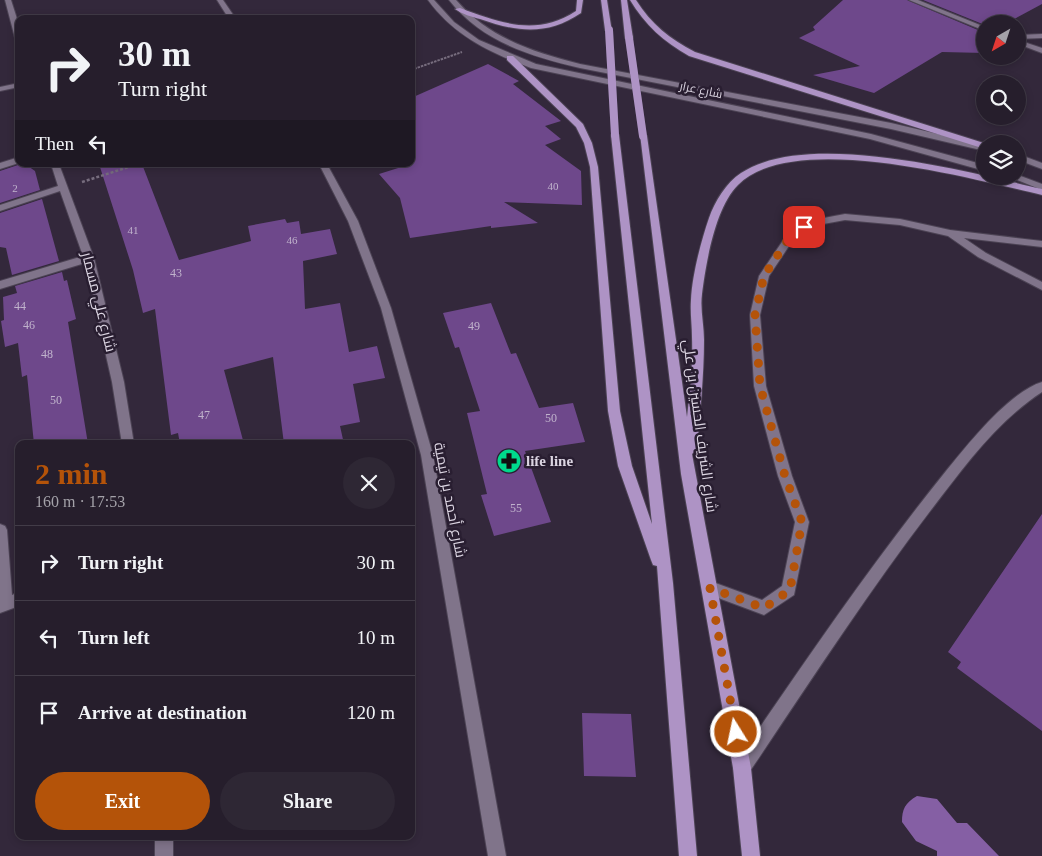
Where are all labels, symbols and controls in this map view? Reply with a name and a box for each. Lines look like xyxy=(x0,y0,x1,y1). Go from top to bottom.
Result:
north arrow xyxy=(976,15,1026,65)
map controls xyxy=(976,15,1026,185)
icon: right xyxy=(35,35,100,100)
text: 30 m xyxy=(118,35,191,74)
button: search xyxy=(976,75,1026,125)
text: Turn right xyxy=(118,76,207,101)
street label: شارع عرار xyxy=(677,78,724,102)
icon: left xyxy=(84,130,112,158)
text: Then xyxy=(35,133,74,154)
button: layers xyxy=(976,135,1026,185)
house number: 40 xyxy=(548,180,559,192)
house number: 2 xyxy=(12,182,18,194)
pin xyxy=(783,206,825,248)
icon: arrive xyxy=(790,213,818,241)
house number: 41 xyxy=(128,224,139,236)
house number: 46 xyxy=(287,234,298,246)
street label: شارع علي مسمار xyxy=(75,249,119,355)
house number: 43 xyxy=(170,266,182,280)
house number: 44 xyxy=(14,299,26,313)
house number: 46 xyxy=(23,318,35,332)
house number: 49 xyxy=(468,319,480,333)
street label: شارع الشريف الحسين بن علي xyxy=(676,338,720,514)
house number: 48 xyxy=(41,347,53,361)
house number: 50 xyxy=(50,393,62,407)
house number: 47 xyxy=(198,408,210,422)
house number: 50 xyxy=(545,411,557,425)
street label: شارع أحمد بن تيمية xyxy=(428,441,471,559)
pharmacy icon: life line xyxy=(496,448,522,474)
place label: life line xyxy=(526,453,573,469)
text: 2 min xyxy=(35,457,108,490)
button: close xyxy=(343,457,395,509)
text: 160 m · 17:53 xyxy=(35,493,125,510)
house number: 55 xyxy=(510,501,522,515)
icon: right xyxy=(35,549,63,577)
text: Turn right xyxy=(78,552,163,573)
text: 30 m xyxy=(356,552,395,573)
icon: left xyxy=(35,624,63,652)
text: Turn left xyxy=(78,627,150,648)
text: 10 m xyxy=(356,627,395,648)
icon: arrive xyxy=(35,699,63,727)
text: Arrive at destination xyxy=(78,702,247,723)
text: 120 m xyxy=(347,702,395,723)
position arrow xyxy=(709,705,761,757)
button: Exit xyxy=(35,772,210,830)
button: Share xyxy=(220,772,395,830)

